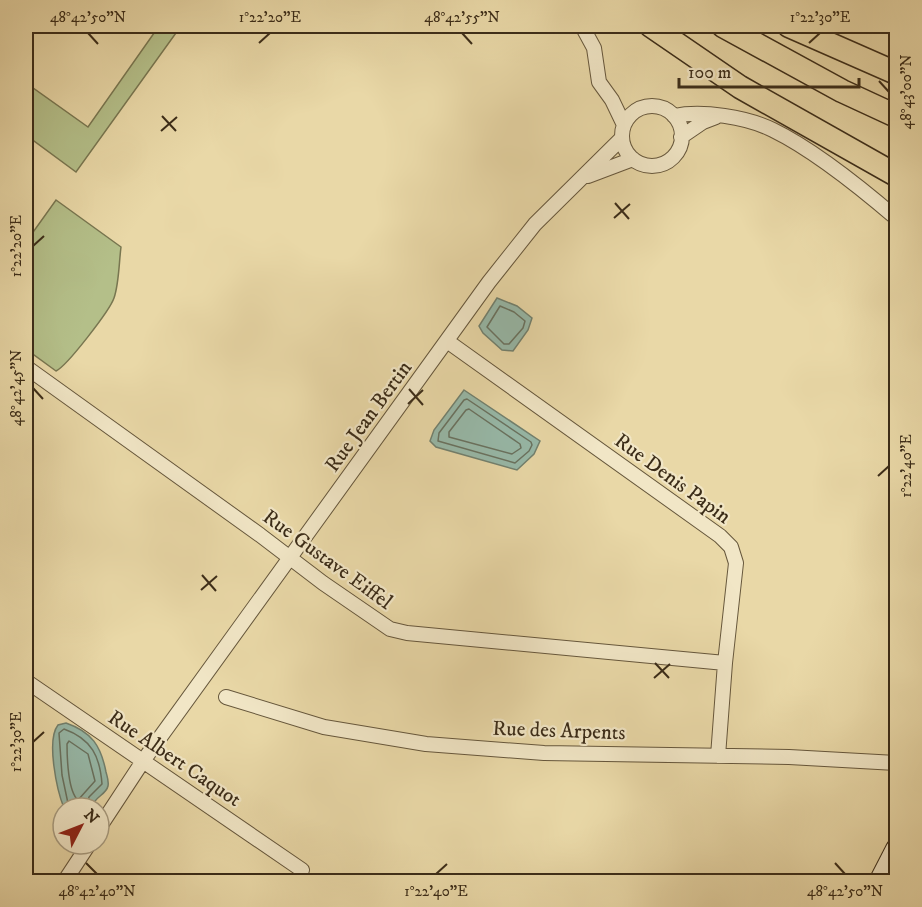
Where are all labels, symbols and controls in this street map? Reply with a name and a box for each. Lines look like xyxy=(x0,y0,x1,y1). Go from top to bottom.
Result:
text: 48°42'50"N xyxy=(50,8,126,27)
text: 1°22'20"E xyxy=(239,8,302,27)
text: 48°42'55"N xyxy=(424,8,500,27)
text: 1°22'30"E xyxy=(790,8,851,27)
scale bar xyxy=(679,51,859,89)
text: 48°43'00"N xyxy=(897,55,916,129)
text: 100 m xyxy=(688,62,731,84)
text: 1°22'20"E xyxy=(7,214,26,277)
text: 48°42'45"N xyxy=(7,350,26,426)
street label: Rue Jean Bertin xyxy=(320,356,418,477)
street label: Rue Denis Papin xyxy=(609,428,736,530)
text: 1°22'40"E xyxy=(897,434,916,498)
street label: Rue Gustave Eiffel xyxy=(257,504,398,616)
street label: Rue Albert Caquot xyxy=(103,705,246,813)
text: 1°22'30"E xyxy=(7,711,26,772)
street label: Rue des Arpents xyxy=(492,716,626,746)
north arrow xyxy=(51,796,111,856)
text: N xyxy=(80,805,103,828)
text: 48°42'40"N xyxy=(58,882,136,901)
text: 1°22'40"E xyxy=(404,882,468,901)
text: 48°42'50"N xyxy=(807,882,883,901)

